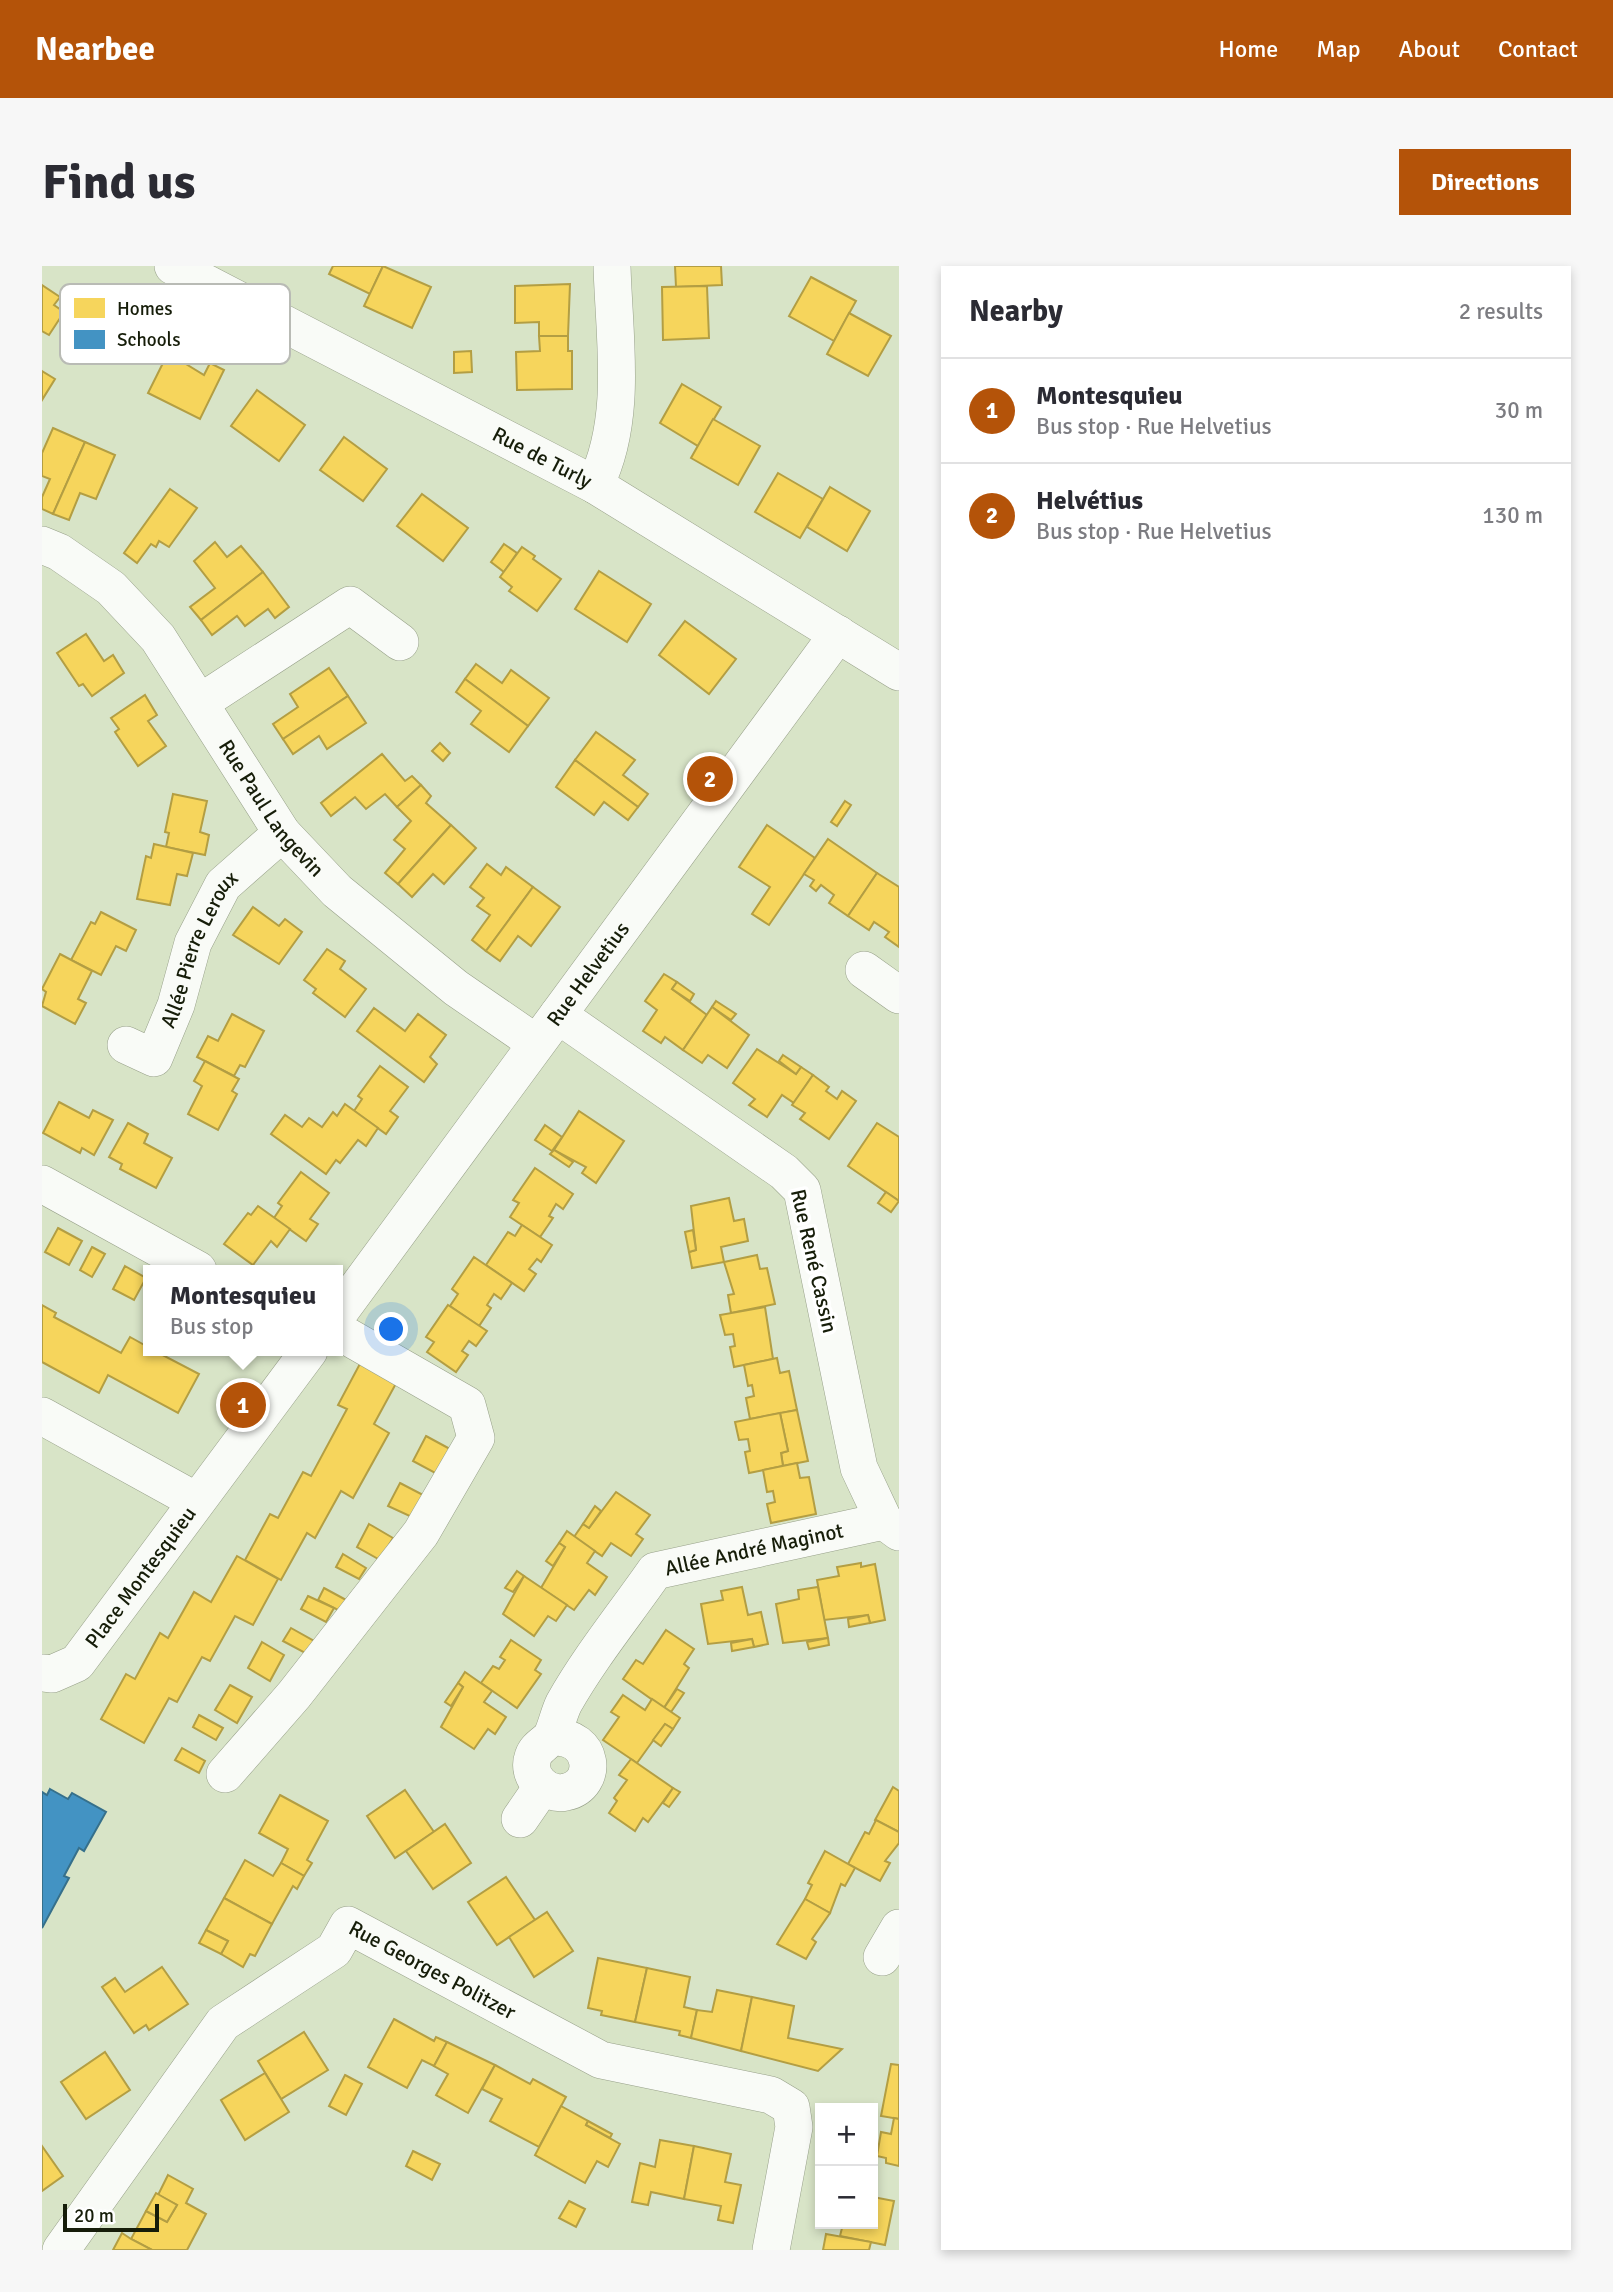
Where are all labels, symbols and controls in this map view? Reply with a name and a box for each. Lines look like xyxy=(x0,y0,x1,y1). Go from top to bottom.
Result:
text: Nearbee xyxy=(35,29,155,70)
text: Home xyxy=(1218,34,1278,64)
text: Map xyxy=(1316,34,1361,64)
text: About xyxy=(1399,34,1460,64)
text: Contact xyxy=(1498,34,1578,64)
button: Directions xyxy=(1399,149,1571,215)
text: Find us xyxy=(42,152,195,212)
legend xyxy=(60,284,290,364)
text: Nearby xyxy=(969,293,1063,330)
text: Homes xyxy=(117,297,173,321)
text: 2 results xyxy=(1459,297,1543,326)
text: Schools xyxy=(117,328,181,352)
text: Montesquieu xyxy=(1036,380,1183,412)
text: 1 xyxy=(986,396,998,425)
text: 30 m xyxy=(1495,396,1543,425)
text: Bus stop · Rue Helvetius xyxy=(1036,412,1272,441)
street label: Rue de Turly xyxy=(488,421,597,494)
text: Helvétius xyxy=(1036,485,1143,517)
text: 2 xyxy=(986,501,998,530)
text: 130 m xyxy=(1482,501,1543,530)
text: Bus stop · Rue Helvetius xyxy=(1036,517,1272,546)
street label: Rue Paul Langevin xyxy=(213,735,330,882)
pin: 2 xyxy=(687,753,733,805)
street label: Allée Pierre Leroux xyxy=(155,865,244,1032)
street label: Rue Helvetius xyxy=(541,917,635,1031)
street label: Rue René Cassin xyxy=(785,1187,843,1335)
popup xyxy=(143,1265,343,1356)
text: Montesquieu xyxy=(170,1280,316,1312)
text: Bus stop xyxy=(170,1312,253,1341)
your location xyxy=(374,1312,408,1346)
pin: 1 xyxy=(220,1379,266,1431)
street label: Place Montesquieu xyxy=(79,1501,202,1653)
street label: Allée André Maginot xyxy=(662,1517,846,1582)
street label: Rue Georges Politzer xyxy=(344,1915,521,2025)
map controls xyxy=(815,2103,878,2229)
button: + xyxy=(815,2103,878,2166)
button: − xyxy=(815,2166,878,2229)
scale bar xyxy=(63,2201,159,2233)
text: 20 m xyxy=(74,2204,114,2228)

